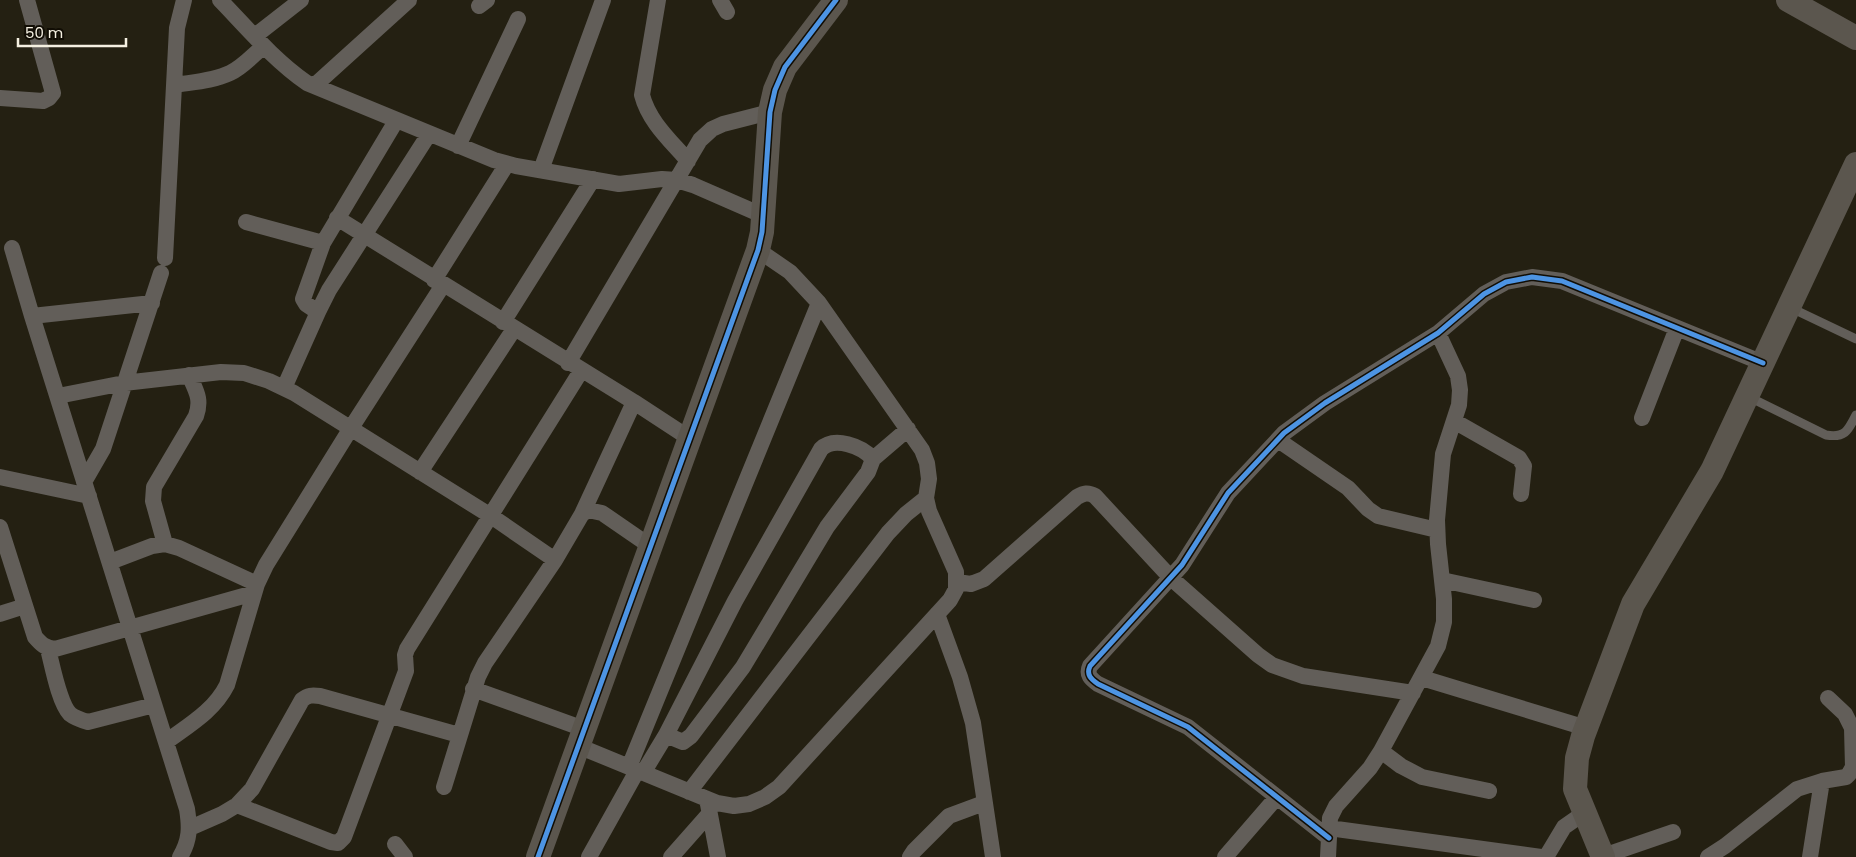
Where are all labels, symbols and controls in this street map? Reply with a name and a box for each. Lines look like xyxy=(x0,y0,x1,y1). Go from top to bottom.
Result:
scale bar xyxy=(18,15,125,47)
text: 50 m xyxy=(25,22,63,43)

